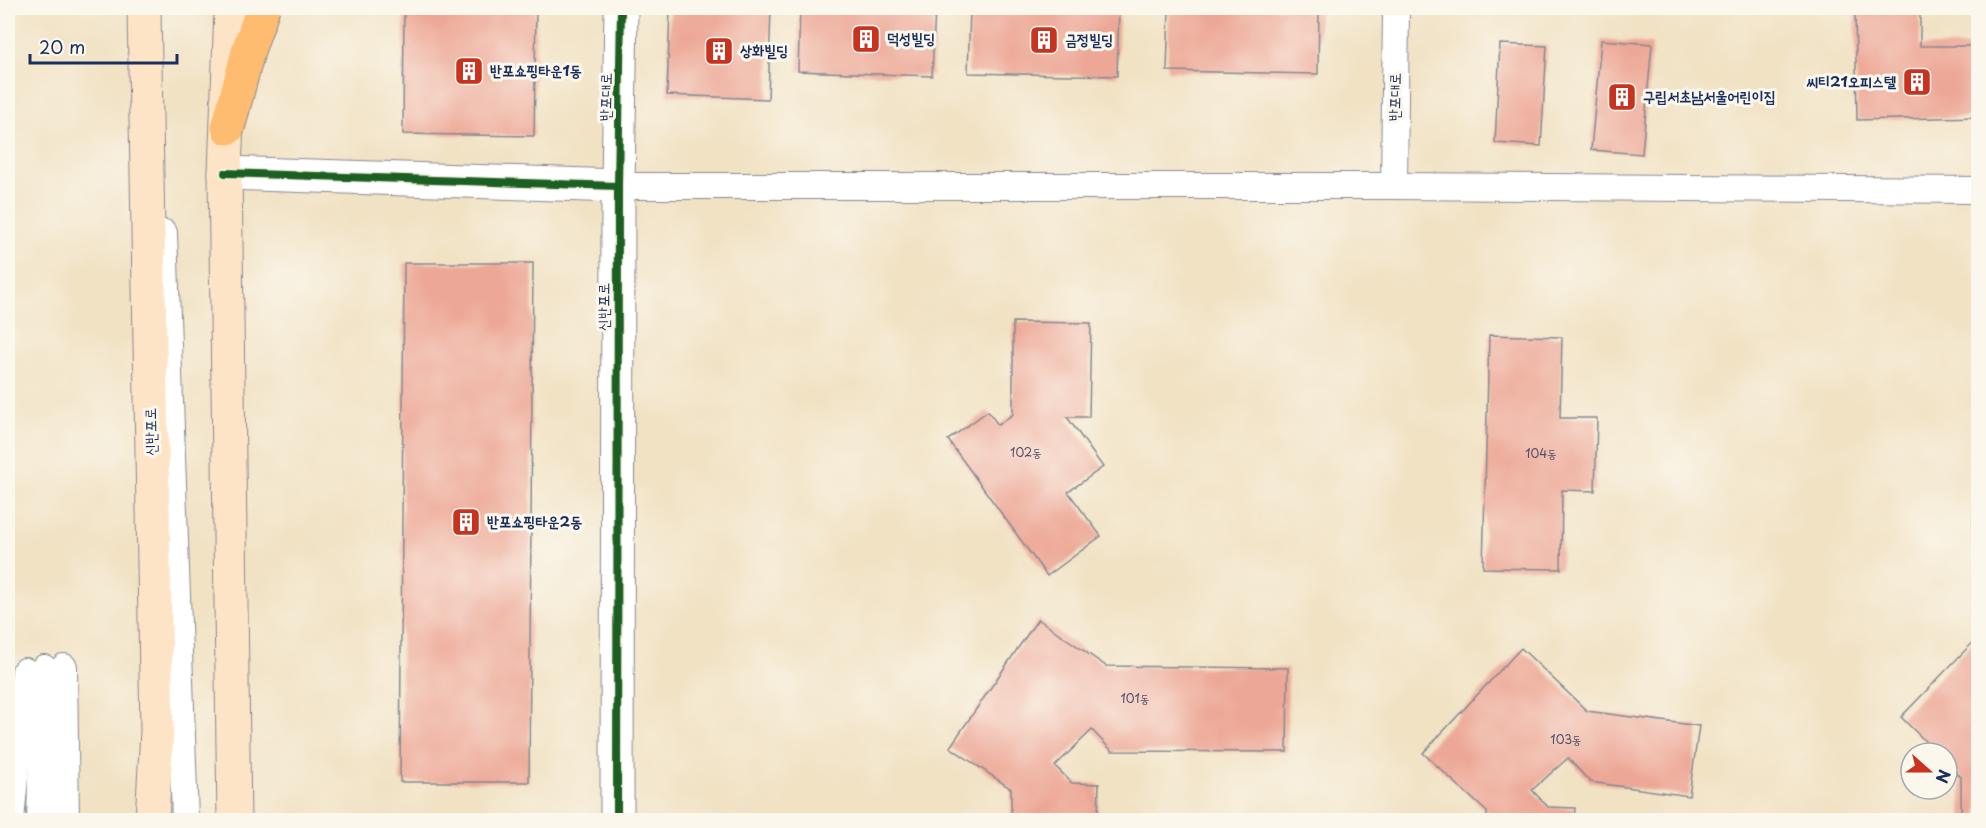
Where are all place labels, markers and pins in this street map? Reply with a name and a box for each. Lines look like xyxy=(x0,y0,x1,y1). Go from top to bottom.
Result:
building icon: 덕성빌딩 xyxy=(850,23,882,55)
building icon: 금정빌딩 xyxy=(1028,24,1060,56)
place label: 덕성빌딩 xyxy=(887,26,935,49)
place label: 금정빌딩 xyxy=(1065,27,1113,50)
building icon: 상화빌딩 xyxy=(703,35,735,67)
place label: 상화빌딩 xyxy=(740,38,788,61)
building icon: 반포쇼핑타운1동 xyxy=(453,55,485,87)
place label: 반포쇼핑타운1동 xyxy=(490,58,582,81)
building icon: 씨티21오피스텔 xyxy=(1901,66,1933,98)
place label: 씨티21오피스텔 xyxy=(1806,69,1896,92)
building icon: 구립서초남서울어린이집 xyxy=(1606,81,1638,113)
place label: 구립서초남서울어린이집 xyxy=(1643,84,1776,107)
building icon: 반포쇼핑타운2동 xyxy=(450,506,482,538)
place label: 반포쇼핑타운2동 xyxy=(487,509,582,532)

